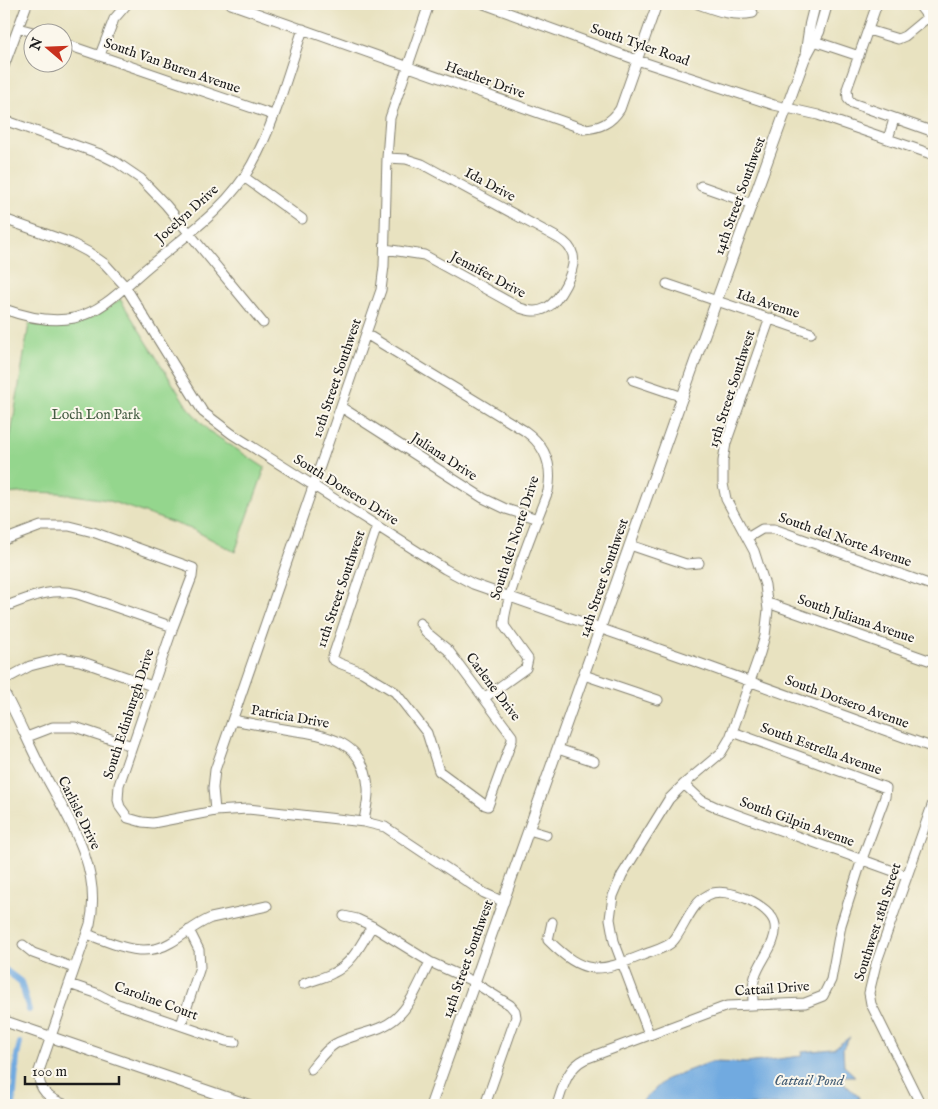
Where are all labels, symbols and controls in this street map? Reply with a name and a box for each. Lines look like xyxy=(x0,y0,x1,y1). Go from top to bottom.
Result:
street label: South Tyler Road xyxy=(588,20,692,71)
north arrow xyxy=(22,22,72,72)
street label: South Van Buren Avenue xyxy=(101,34,243,98)
text: N xyxy=(26,35,47,54)
street label: Heather Drive xyxy=(443,57,528,103)
street label: 14th Street Southwest xyxy=(710,134,770,258)
street label: Ida Drive xyxy=(461,164,519,206)
street label: Jocelyn Drive xyxy=(150,180,223,248)
street label: Jennifer Drive xyxy=(445,247,529,303)
street label: Ida Avenue xyxy=(734,285,802,323)
street label: 10th Street Southwest xyxy=(308,316,366,440)
street label: 15th Street Southwest xyxy=(704,328,760,450)
park label: Loch Lon Park xyxy=(52,406,141,424)
street label: Juliana Drive xyxy=(406,428,481,485)
street label: South Dotsero Drive xyxy=(290,450,402,530)
street label: South del Norte Drive xyxy=(486,473,544,602)
street label: South del Norte Avenue xyxy=(776,509,914,571)
street label: 14th Street Southwest xyxy=(575,516,633,640)
street label: 11th Street Southwest xyxy=(312,528,370,650)
street label: South Juliana Avenue xyxy=(795,590,918,648)
street label: South Edinburgh Drive xyxy=(99,646,159,782)
street label: Carlene Drive xyxy=(461,649,525,725)
street label: South Dotsero Avenue xyxy=(783,671,912,733)
street label: Patricia Drive xyxy=(249,701,331,733)
street label: South Estrella Avenue xyxy=(758,719,885,780)
street label: Carlisle Drive xyxy=(53,773,105,853)
street label: South Gilpin Avenue xyxy=(737,793,857,851)
street label: Southwest 18th Street xyxy=(850,860,906,983)
street label: 14th Street Southwest xyxy=(438,897,498,1021)
street label: Cattail Drive xyxy=(734,977,811,1001)
street label: Caroline Court xyxy=(112,978,201,1025)
scale bar xyxy=(25,1054,119,1086)
text: 100 m xyxy=(32,1062,68,1081)
water label: Cattail Pond xyxy=(774,1071,845,1090)

